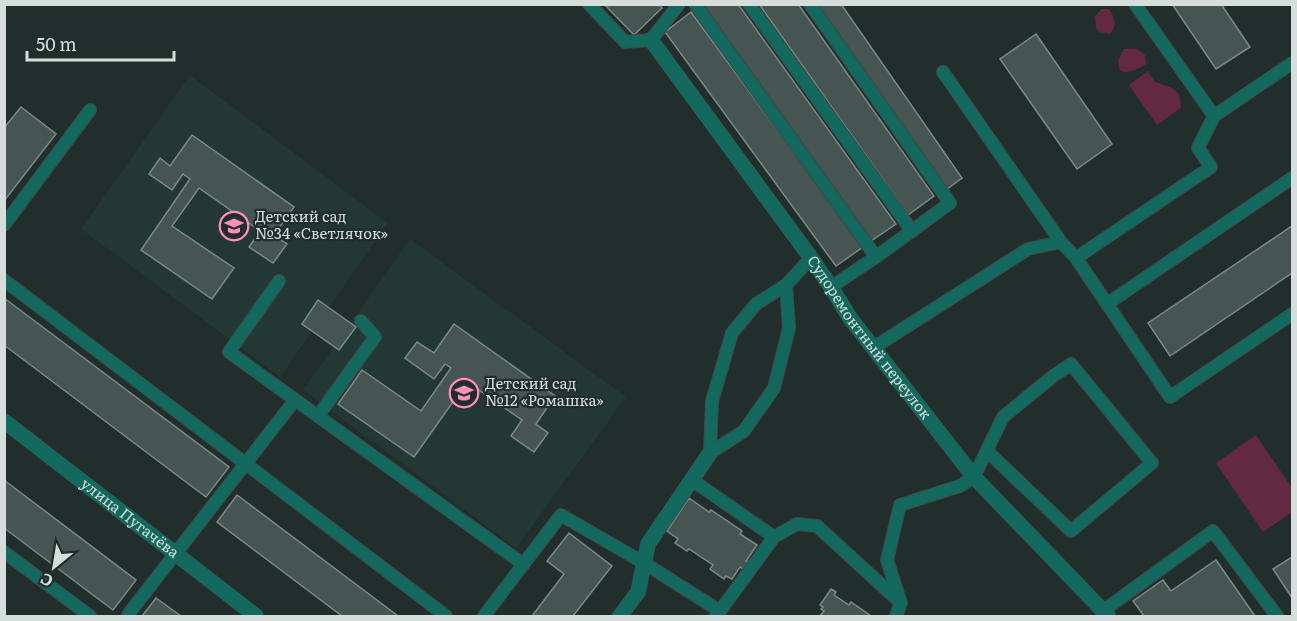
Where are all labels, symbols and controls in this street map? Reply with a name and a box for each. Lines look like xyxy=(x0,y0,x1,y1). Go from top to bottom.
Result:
scale bar xyxy=(27,24,174,62)
text: 50 m xyxy=(36,30,77,57)
place label: Детский сад №34 «Светлячок» xyxy=(255,204,388,244)
school or university icon: Детский сад №34 «Светлячок» xyxy=(218,210,250,242)
street label: Судоремонтный переулок xyxy=(802,250,938,424)
place label: Детский сад №12 «Ромашка» xyxy=(485,371,604,411)
school or university icon: Детский сад №12 «Ромашка» xyxy=(448,377,480,409)
street label: улица Пугачёва xyxy=(76,472,186,563)
north arrow xyxy=(24,537,84,597)
text: С xyxy=(35,568,57,594)

